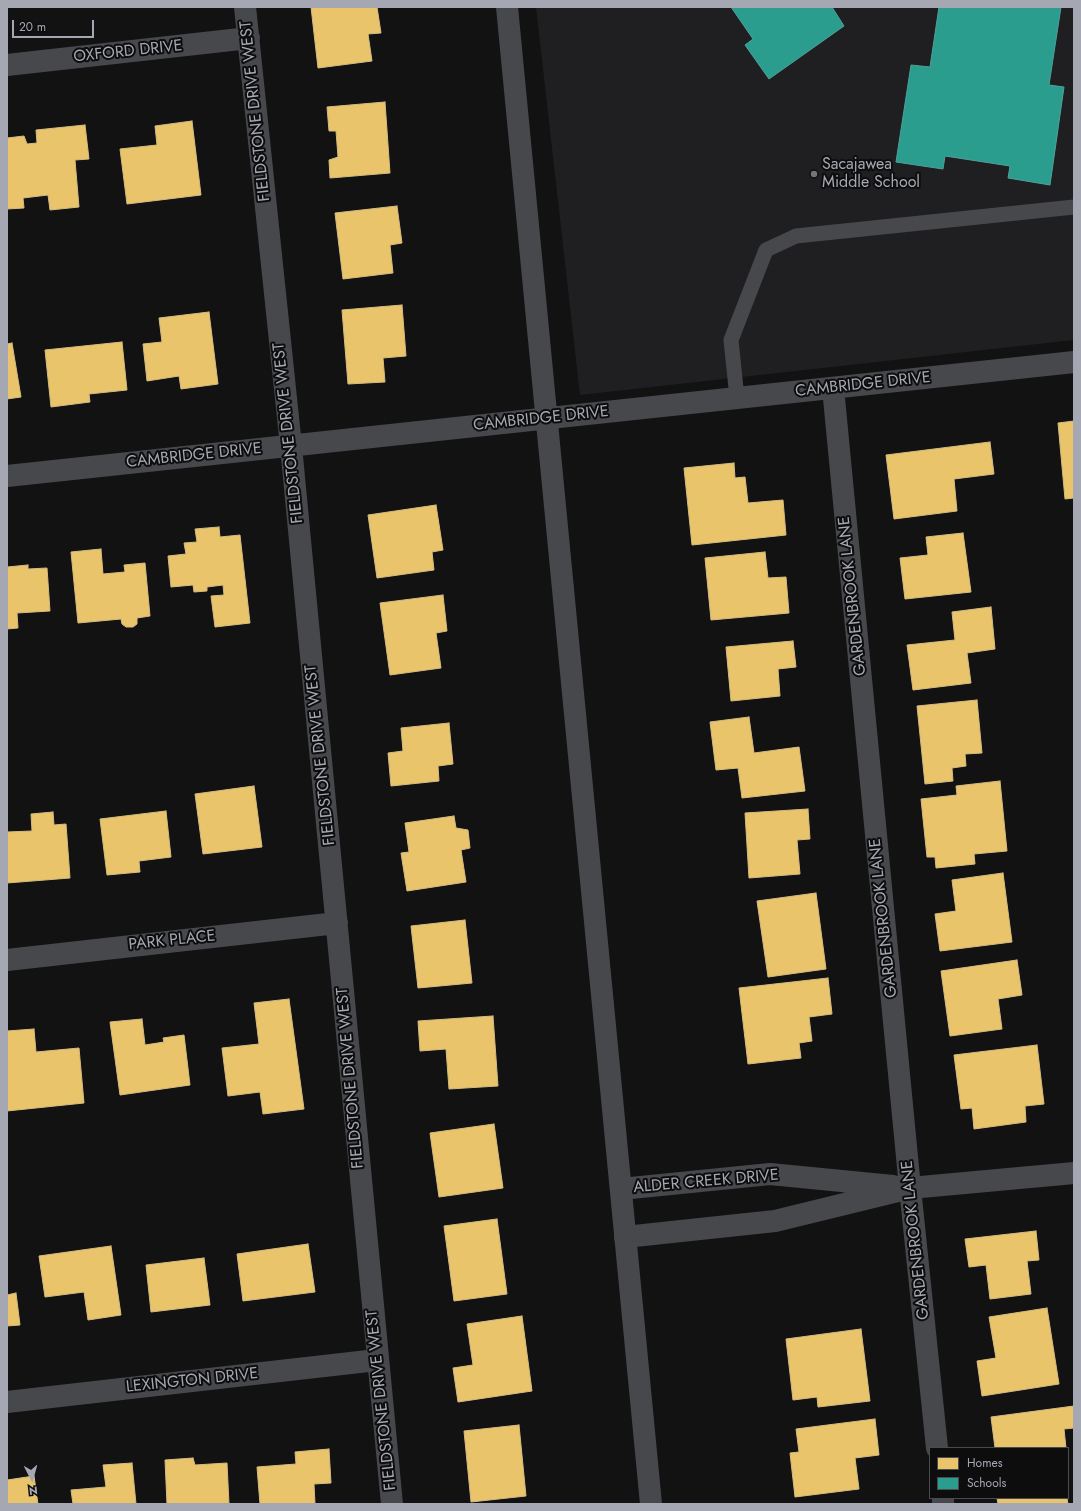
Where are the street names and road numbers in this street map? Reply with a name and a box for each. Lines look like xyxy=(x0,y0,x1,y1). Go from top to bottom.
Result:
street label: FIELDSTONE DRIVE WEST xyxy=(237,20,275,202)
street label: OXFORD DRIVE xyxy=(73,37,183,67)
street label: FIELDSTONE DRIVE WEST xyxy=(270,342,308,524)
street label: CAMBRIDGE DRIVE xyxy=(794,368,932,402)
street label: CAMBRIDGE DRIVE xyxy=(472,402,610,436)
street label: CAMBRIDGE DRIVE xyxy=(125,439,263,473)
street label: GARDENBROOK LANE xyxy=(835,515,871,677)
street label: FIELDSTONE DRIVE WEST xyxy=(302,664,340,846)
street label: GARDENBROOK LANE xyxy=(866,837,902,999)
street label: PARK PLACE xyxy=(128,927,216,955)
street label: FIELDSTONE DRIVE WEST xyxy=(334,987,368,1169)
street label: GARDENBROOK LANE xyxy=(898,1159,934,1321)
street label: ALDER CREEK DRIVE xyxy=(633,1166,779,1198)
street label: FIELDSTONE DRIVE WEST xyxy=(363,1309,401,1491)
street label: LEXINGTON DRIVE xyxy=(125,1365,259,1397)

